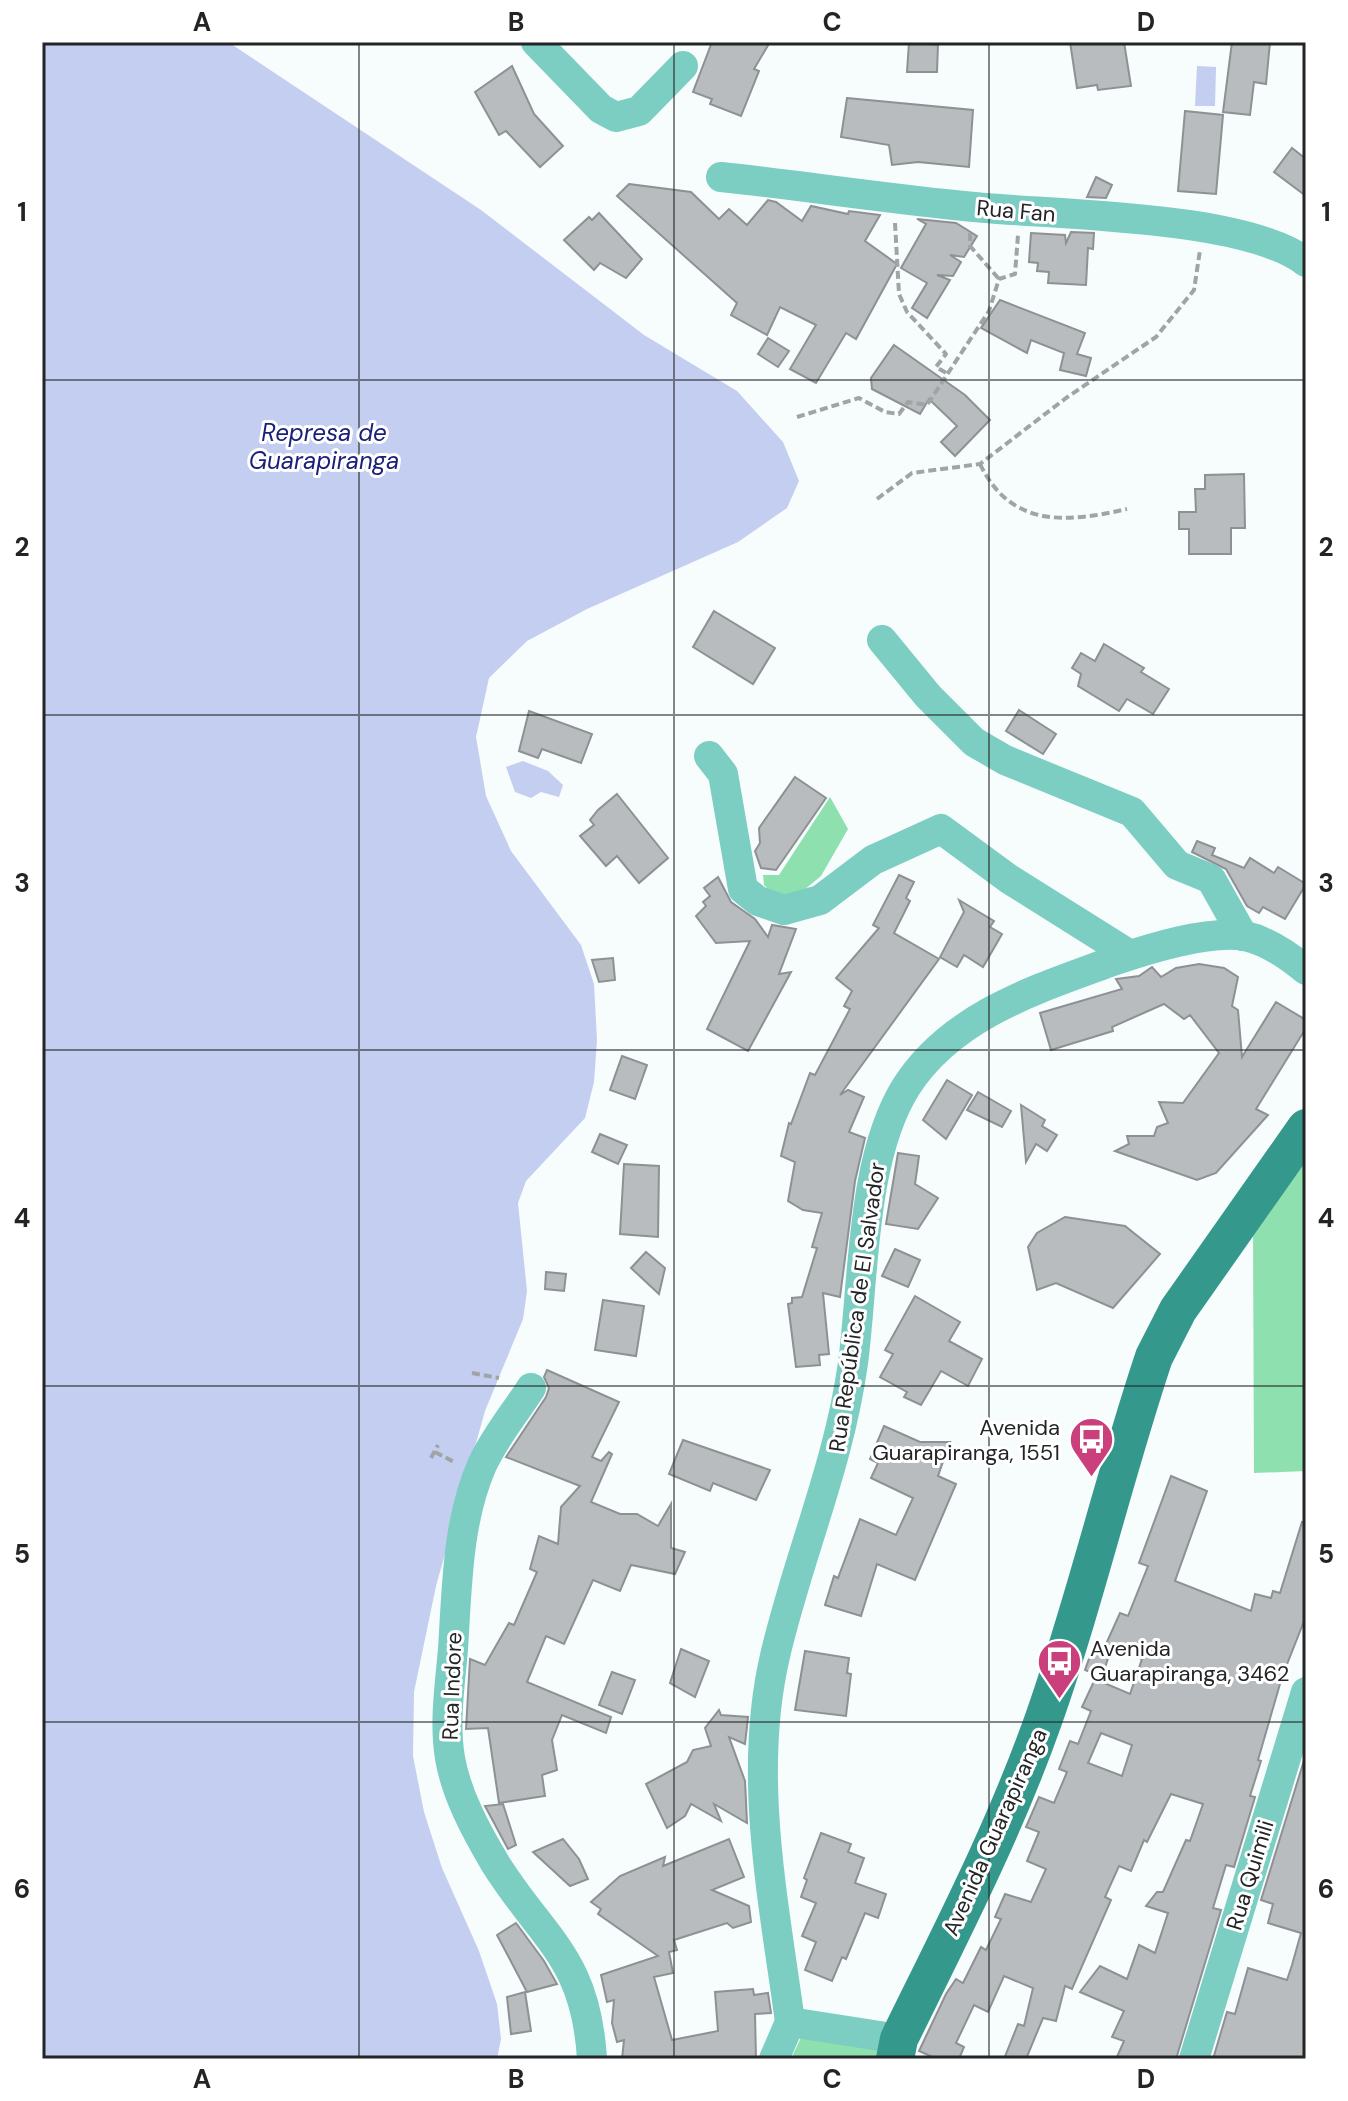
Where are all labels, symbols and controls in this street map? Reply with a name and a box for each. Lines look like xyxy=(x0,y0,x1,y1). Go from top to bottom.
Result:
text: A xyxy=(193,5,211,39)
text: B xyxy=(508,5,524,39)
text: C xyxy=(822,5,842,39)
text: D xyxy=(1137,5,1155,39)
street label: Rua Fan xyxy=(975,193,1057,229)
text: 1 xyxy=(17,195,27,229)
text: 1 xyxy=(1321,195,1331,229)
water label: Represa de Guarapiranga xyxy=(249,417,399,476)
text: 2 xyxy=(14,530,30,564)
text: 2 xyxy=(1318,530,1334,564)
text: 3 xyxy=(14,866,30,900)
text: 3 xyxy=(1318,866,1334,900)
street label: Rua República de El Salvador xyxy=(822,1160,892,1454)
text: 4 xyxy=(14,1201,30,1235)
text: 4 xyxy=(1318,1201,1334,1235)
place label: Avenida Guarapiranga, 1551 xyxy=(872,1413,1060,1467)
bus stop icon: Avenida Guarapiranga, 1551 xyxy=(1067,1416,1115,1479)
text: 5 xyxy=(14,1537,30,1571)
text: 5 xyxy=(1318,1537,1334,1571)
street label: Rua Indore xyxy=(436,1631,468,1741)
place label: Avenida Guarapiranga, 3462 xyxy=(1090,1634,1290,1688)
bus stop icon: Avenida Guarapiranga, 3462 xyxy=(1035,1637,1083,1700)
street label: Avenida Guarapiranga xyxy=(936,1724,1054,1940)
street label: Rua Quimili xyxy=(1220,1816,1280,1934)
text: 6 xyxy=(14,1872,30,1906)
text: 6 xyxy=(1318,1872,1334,1906)
text: A xyxy=(193,2062,211,2096)
text: B xyxy=(508,2062,524,2096)
text: C xyxy=(822,2062,842,2096)
text: D xyxy=(1137,2062,1155,2096)

